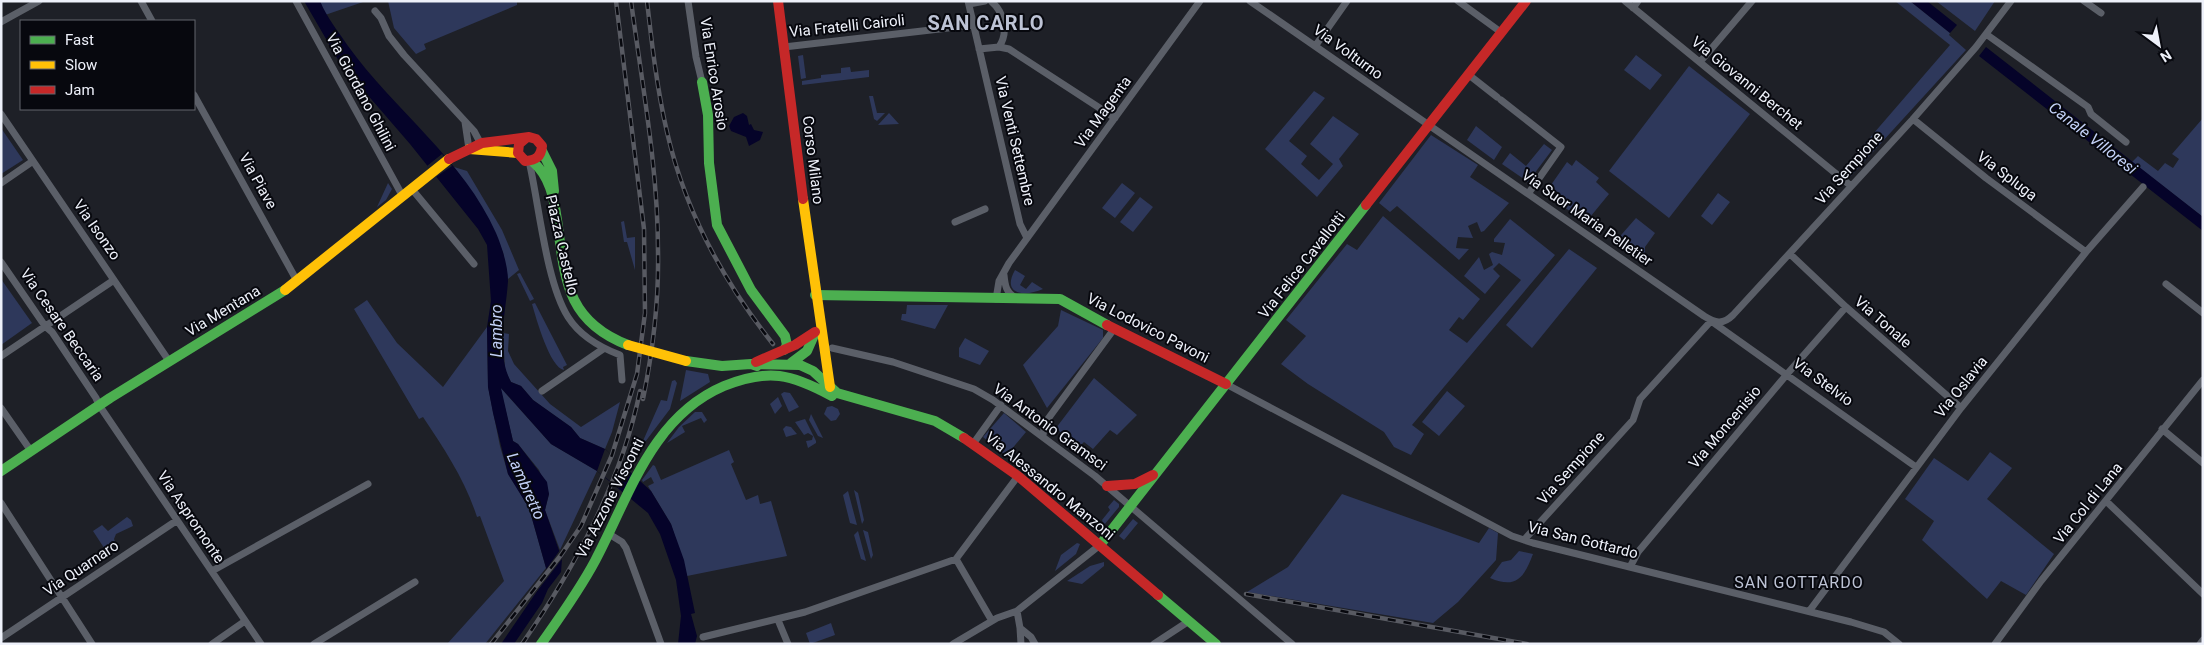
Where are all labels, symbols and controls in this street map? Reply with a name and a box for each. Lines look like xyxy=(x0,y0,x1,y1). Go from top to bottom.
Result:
street label: Via Fratelli Cairoli xyxy=(788,11,906,41)
district label: SAN CARLO xyxy=(927,11,1045,35)
street label: Via Enrico Arosio xyxy=(696,16,732,132)
legend xyxy=(20,20,195,110)
north arrow xyxy=(2134,20,2184,70)
street label: Via Volturno xyxy=(1310,21,1386,83)
street label: Via Giordano Ghilini xyxy=(322,30,400,154)
text: Fast xyxy=(65,31,94,49)
street label: Via Giovanni Berchet xyxy=(1688,33,1806,133)
text: N xyxy=(2157,47,2174,65)
text: Slow xyxy=(65,56,97,74)
street label: Via Magenta xyxy=(1071,73,1135,151)
street label: Via Venti Settembre xyxy=(991,75,1039,207)
text: Jam xyxy=(65,81,95,99)
water label: Canale Villoresi xyxy=(2045,98,2141,178)
street label: Corso Milano xyxy=(799,115,827,205)
street label: Via Sempione xyxy=(1812,128,1886,208)
street label: Via Spluga xyxy=(1973,147,2041,205)
street label: Via Piave xyxy=(235,150,281,212)
street label: Via Suor Maria Pelletier xyxy=(1518,166,1656,270)
street label: Piazza Castello xyxy=(542,193,582,297)
street label: Via Isonzo xyxy=(70,196,124,264)
street label: Via Felice Cavallotti xyxy=(1255,208,1349,322)
street label: Via Cesare Beccaria xyxy=(16,265,108,385)
street label: Via Mentana xyxy=(182,282,264,340)
street label: Via Lodovico Pavoni xyxy=(1084,289,1212,367)
street label: Via Tonale xyxy=(1851,292,1915,352)
water label: Lambro xyxy=(487,304,506,358)
street label: Via Oslavia xyxy=(1931,353,1991,421)
street label: Via Stelvio xyxy=(1789,354,1857,410)
street label: Via Antonio Gramsci xyxy=(990,380,1110,474)
street label: Via Moncenisio xyxy=(1685,382,1765,472)
street label: Via Alessandro Manzoni xyxy=(982,428,1118,544)
street label: Via Sempione xyxy=(1534,428,1608,508)
street label: Via Azzone Visconti xyxy=(572,435,648,561)
water label: Lambretto xyxy=(503,450,549,523)
street label: Via Col di Lana xyxy=(2050,459,2126,547)
street label: Via Aspromonte xyxy=(154,467,229,567)
street label: Via San Gottardo xyxy=(1526,518,1640,562)
street label: Via Quarnaro xyxy=(40,536,122,600)
district label: SAN GOTTARDO xyxy=(1734,573,1864,592)

